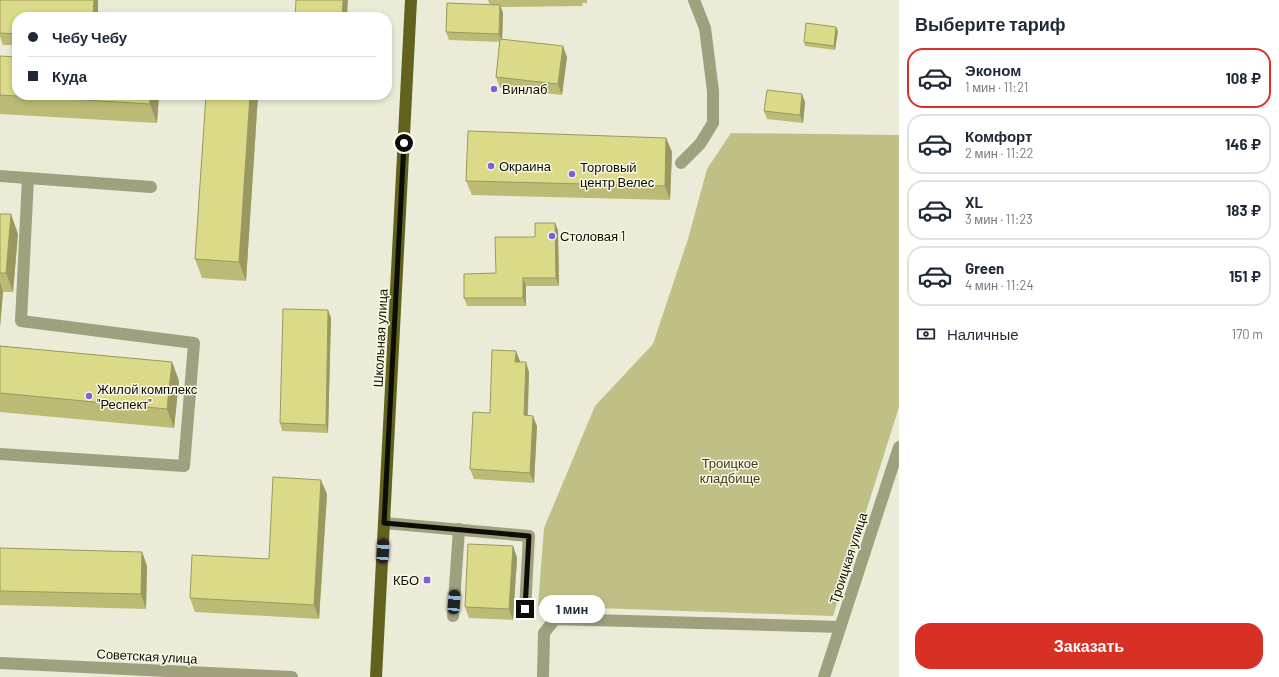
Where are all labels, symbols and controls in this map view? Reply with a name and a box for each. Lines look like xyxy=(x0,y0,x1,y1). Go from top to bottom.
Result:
text: Выберите тариф xyxy=(915,13,1066,35)
text: Чебу Чебу xyxy=(52,28,127,46)
icon: car xyxy=(917,60,953,96)
text: Эконом xyxy=(965,61,1021,79)
text: Куда xyxy=(52,67,87,85)
text: 108 ₽ xyxy=(1226,69,1261,87)
text: 1 мин · 11:21 xyxy=(965,79,1028,95)
place label: Винлаб xyxy=(502,81,547,97)
marker: Винлаб xyxy=(489,84,499,94)
icon: car xyxy=(917,126,953,162)
text: Комфорт xyxy=(965,127,1032,145)
route start xyxy=(395,134,413,152)
text: 146 ₽ xyxy=(1225,135,1261,153)
text: 2 мин · 11:22 xyxy=(965,145,1033,161)
place label: Окраина xyxy=(499,158,552,174)
place label: Торговый центр Велес xyxy=(580,159,655,190)
marker: Окраина xyxy=(486,161,496,171)
marker: Торговый центр Велес xyxy=(567,169,577,179)
icon: car xyxy=(917,192,953,228)
text: XL xyxy=(965,193,983,211)
text: 183 ₽ xyxy=(1226,201,1261,219)
text: 3 мин · 11:23 xyxy=(965,211,1033,227)
place label: Столовая 1 xyxy=(560,228,625,244)
marker: Столовая 1 xyxy=(547,231,557,241)
icon: car xyxy=(917,258,953,294)
text: Green xyxy=(965,259,1004,277)
text: 151 ₽ xyxy=(1229,267,1261,285)
text: 4 мин · 11:24 xyxy=(965,277,1034,293)
street label: Школьная улица xyxy=(369,287,391,388)
icon: cash xyxy=(915,323,937,345)
text: Наличные xyxy=(947,325,1019,343)
text: 170 m xyxy=(1232,326,1263,342)
place label: Жилой комплекс "Респект" xyxy=(97,381,198,412)
marker: Жилой комплекс "Респект" xyxy=(84,391,94,401)
park label: Троицкое кладбище xyxy=(700,455,760,486)
street label: Троицкая улица xyxy=(826,510,871,606)
car xyxy=(376,539,390,563)
place label: КБО xyxy=(393,572,419,588)
marker: КБО xyxy=(422,575,432,585)
car xyxy=(447,590,461,614)
callout: 1 мин xyxy=(539,595,605,623)
route end xyxy=(516,600,534,618)
text: 1 мин xyxy=(556,601,588,617)
button: Заказать xyxy=(915,623,1263,669)
street label: Советская улица xyxy=(96,645,199,667)

